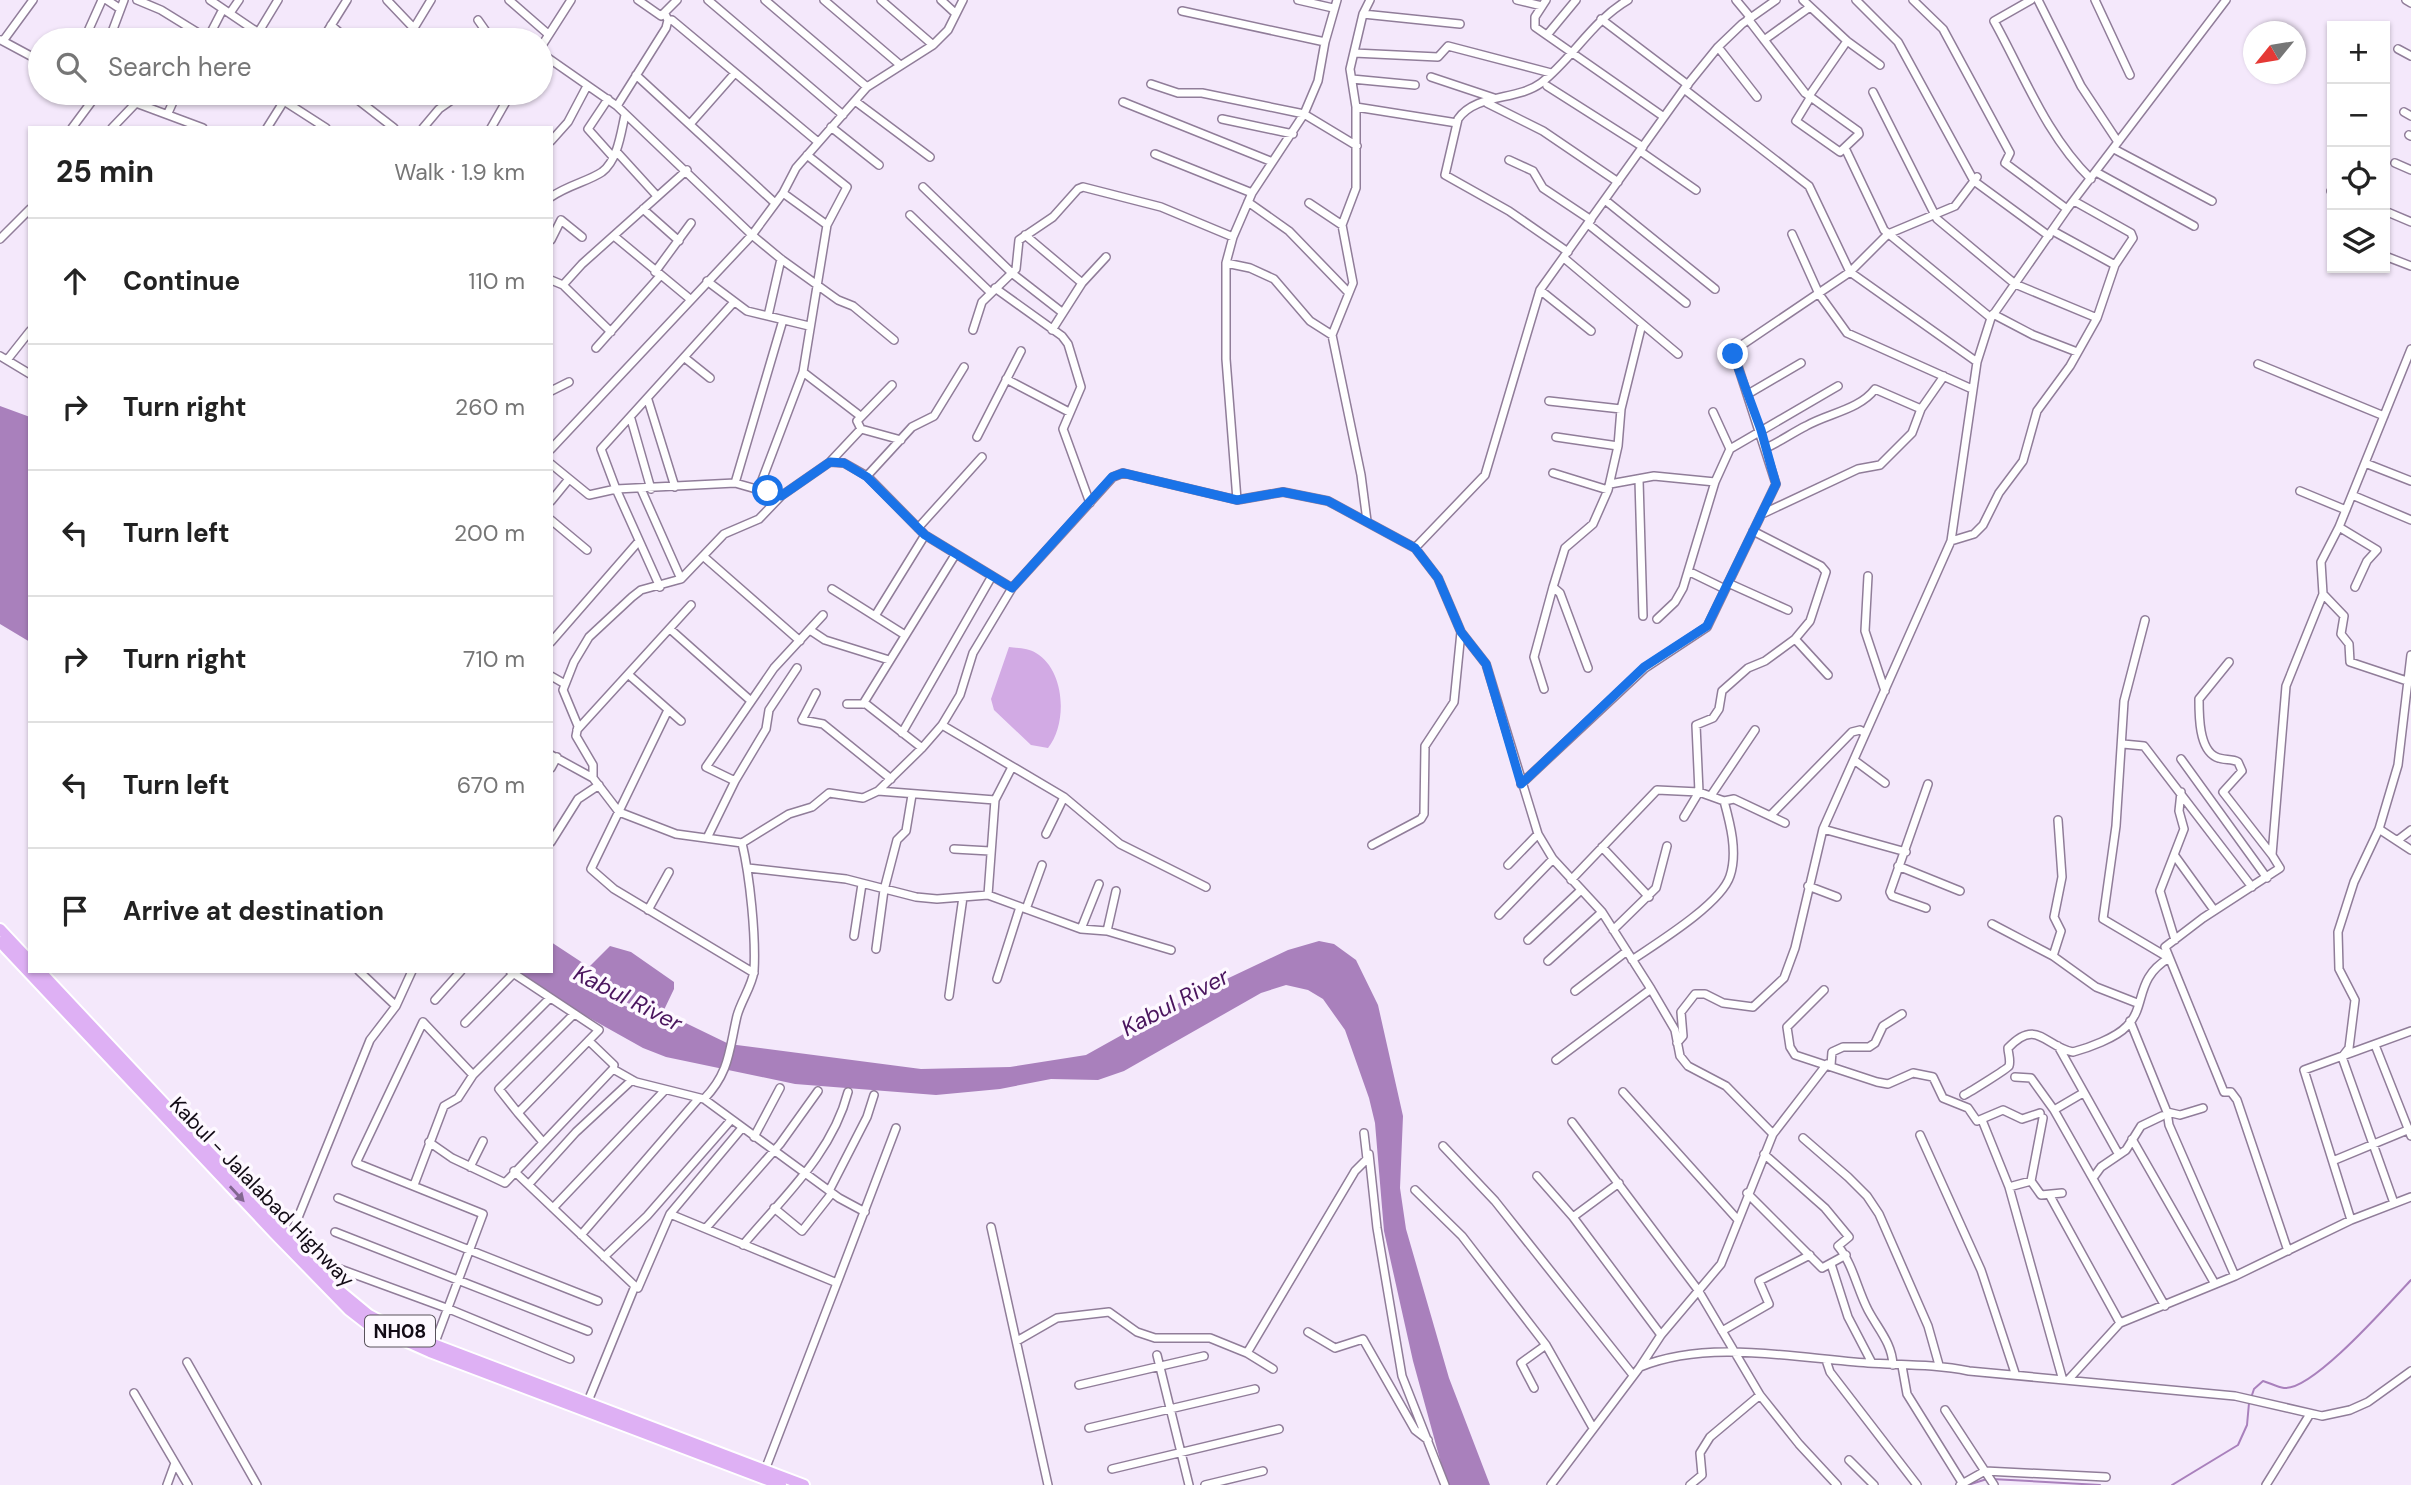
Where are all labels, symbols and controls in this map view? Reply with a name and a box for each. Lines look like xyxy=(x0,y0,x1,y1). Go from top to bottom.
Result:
north arrow xyxy=(2243,21,2306,84)
map controls xyxy=(2327,21,2390,273)
button: + xyxy=(2327,21,2390,84)
search box xyxy=(28,28,553,105)
icon: search xyxy=(52,48,90,86)
text: Search here xyxy=(108,50,251,84)
button: − xyxy=(2327,84,2390,147)
button: locate xyxy=(2327,147,2390,210)
text: 25 min xyxy=(56,152,154,191)
text: Walk · 1.9 km xyxy=(394,157,525,187)
button: layers xyxy=(2327,210,2390,273)
icon: ahead xyxy=(56,262,94,300)
text: Continue xyxy=(123,264,240,298)
text: 110 m xyxy=(468,266,525,296)
route end xyxy=(1717,338,1748,369)
icon: right xyxy=(56,388,94,426)
text: Turn right xyxy=(123,390,247,424)
text: 260 m xyxy=(455,392,525,422)
route start xyxy=(752,475,783,506)
icon: left xyxy=(56,514,94,552)
text: Turn left xyxy=(123,516,230,550)
text: 200 m xyxy=(454,518,525,548)
icon: right xyxy=(56,640,94,678)
text: Turn right xyxy=(123,642,247,676)
text: 710 m xyxy=(463,644,525,674)
icon: left xyxy=(56,766,94,804)
text: Turn left xyxy=(123,768,230,802)
text: 670 m xyxy=(457,770,525,800)
icon: arrive xyxy=(56,892,94,930)
text: Arrive at destination xyxy=(123,894,384,928)
water label: Kabul River xyxy=(569,958,689,1039)
water label: Kabul River xyxy=(1116,960,1235,1043)
street label: Kabul - Jalalabad Highway xyxy=(163,1091,361,1294)
one-way arrow xyxy=(229,1185,245,1203)
road number: NH08 xyxy=(365,1316,435,1346)

